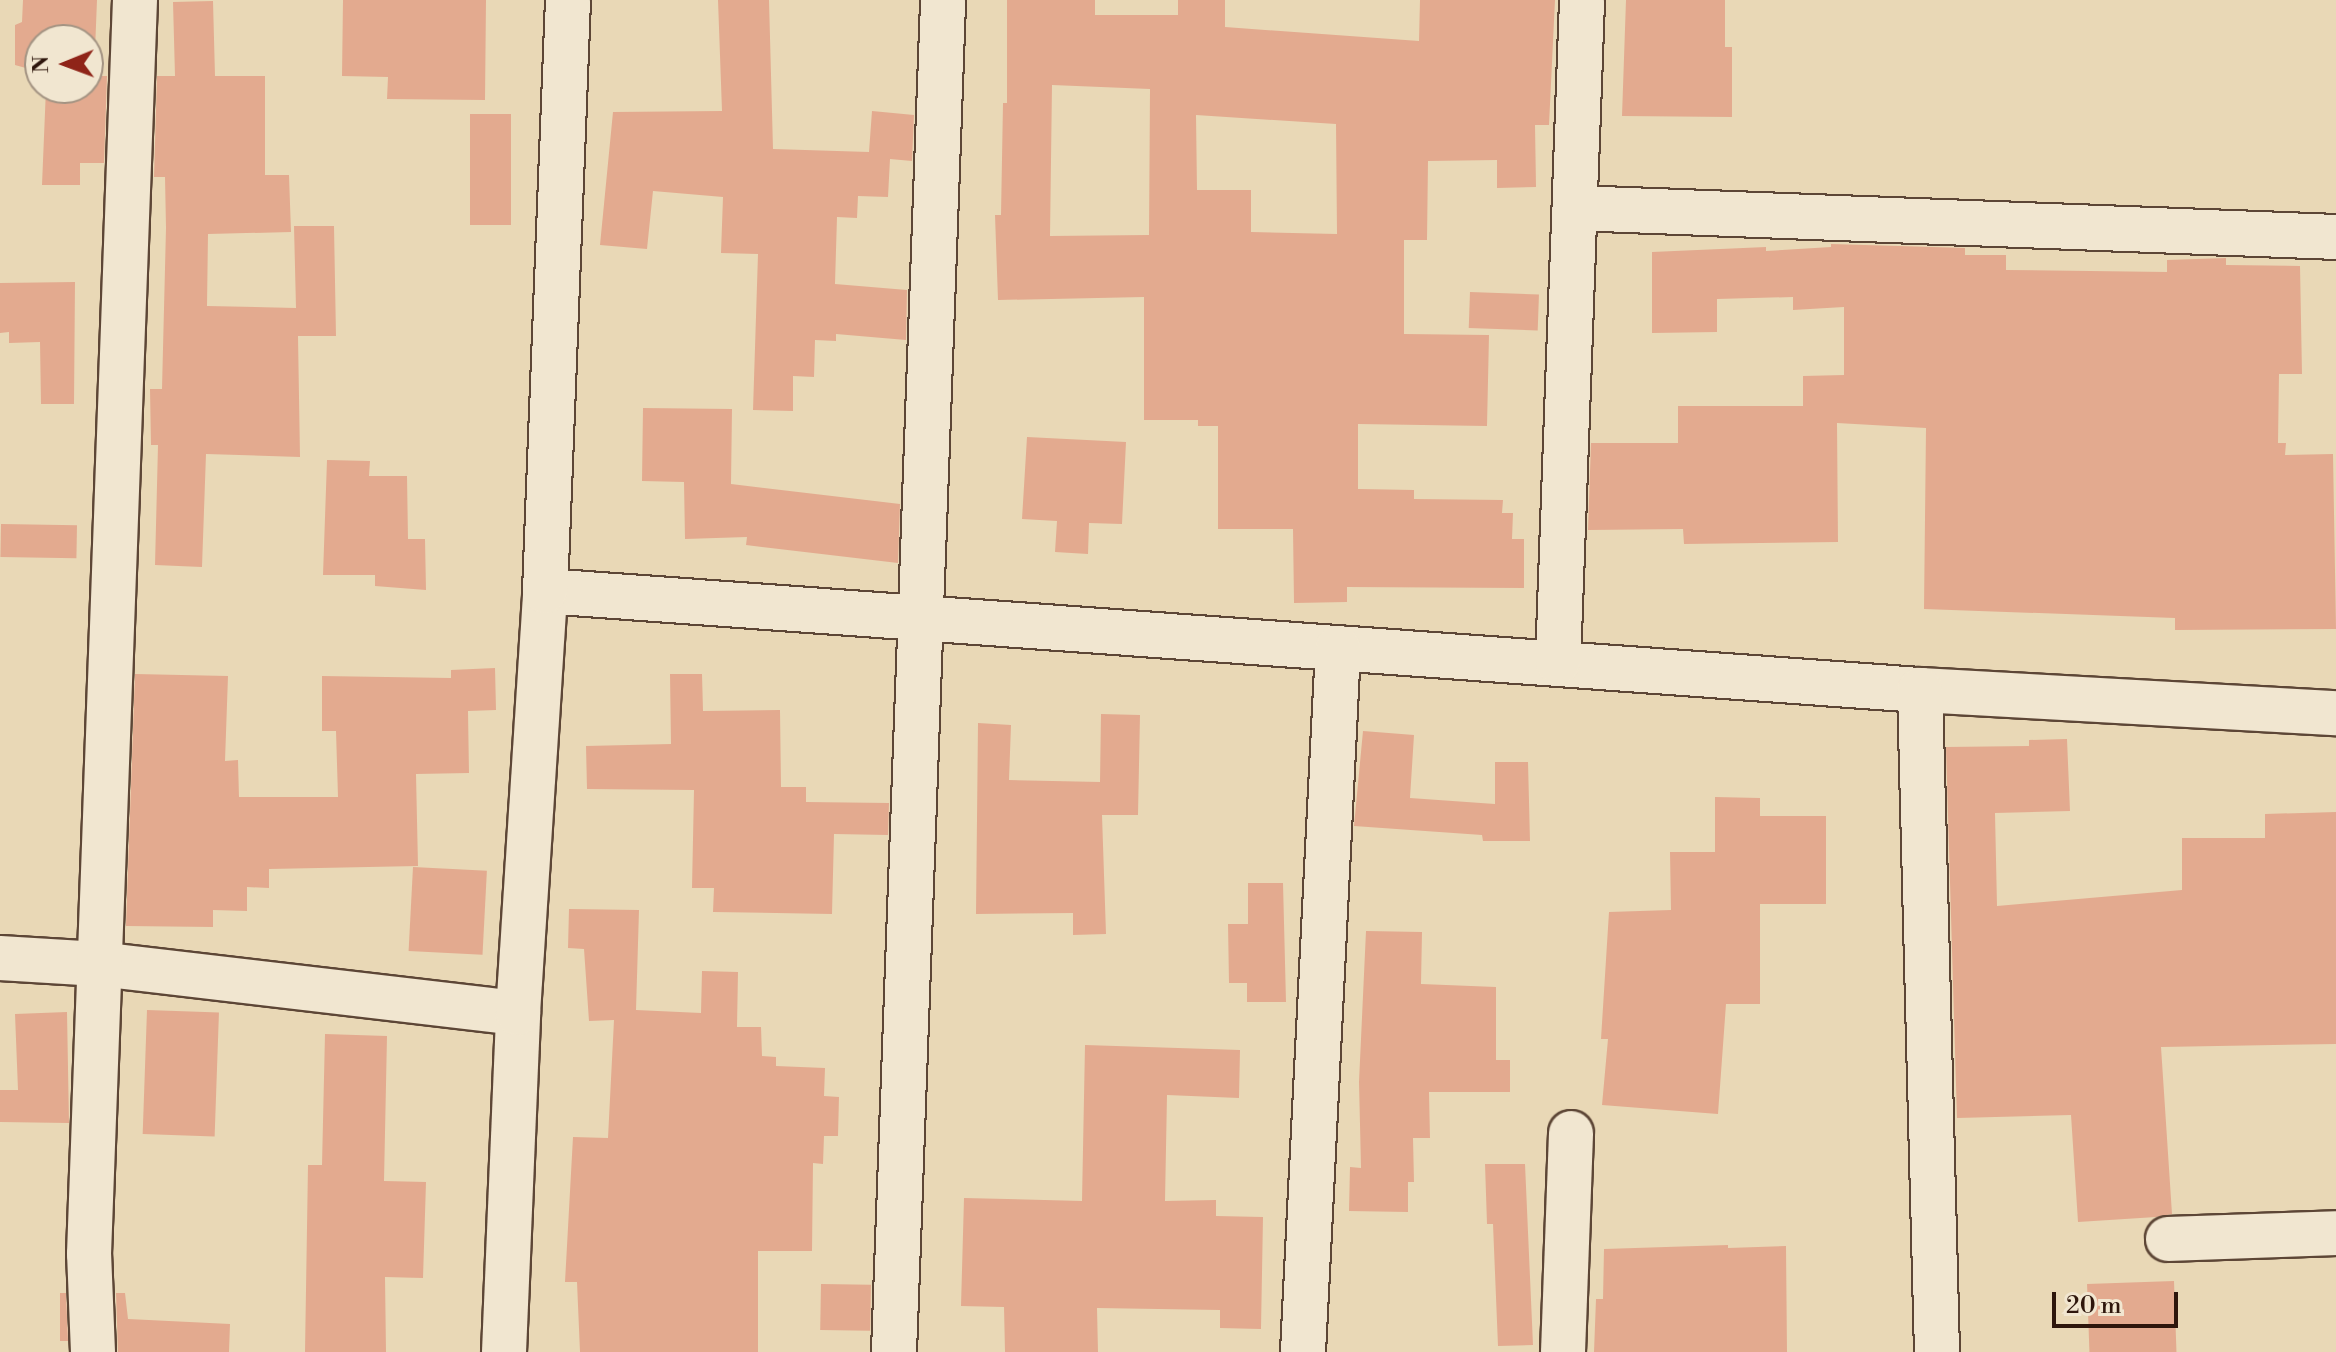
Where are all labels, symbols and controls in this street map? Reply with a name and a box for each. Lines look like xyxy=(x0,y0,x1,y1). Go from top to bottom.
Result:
north arrow xyxy=(24,24,104,104)
text: N xyxy=(28,55,55,73)
scale bar xyxy=(2056,1276,2182,1326)
text: 20 m xyxy=(2066,1291,2122,1321)

